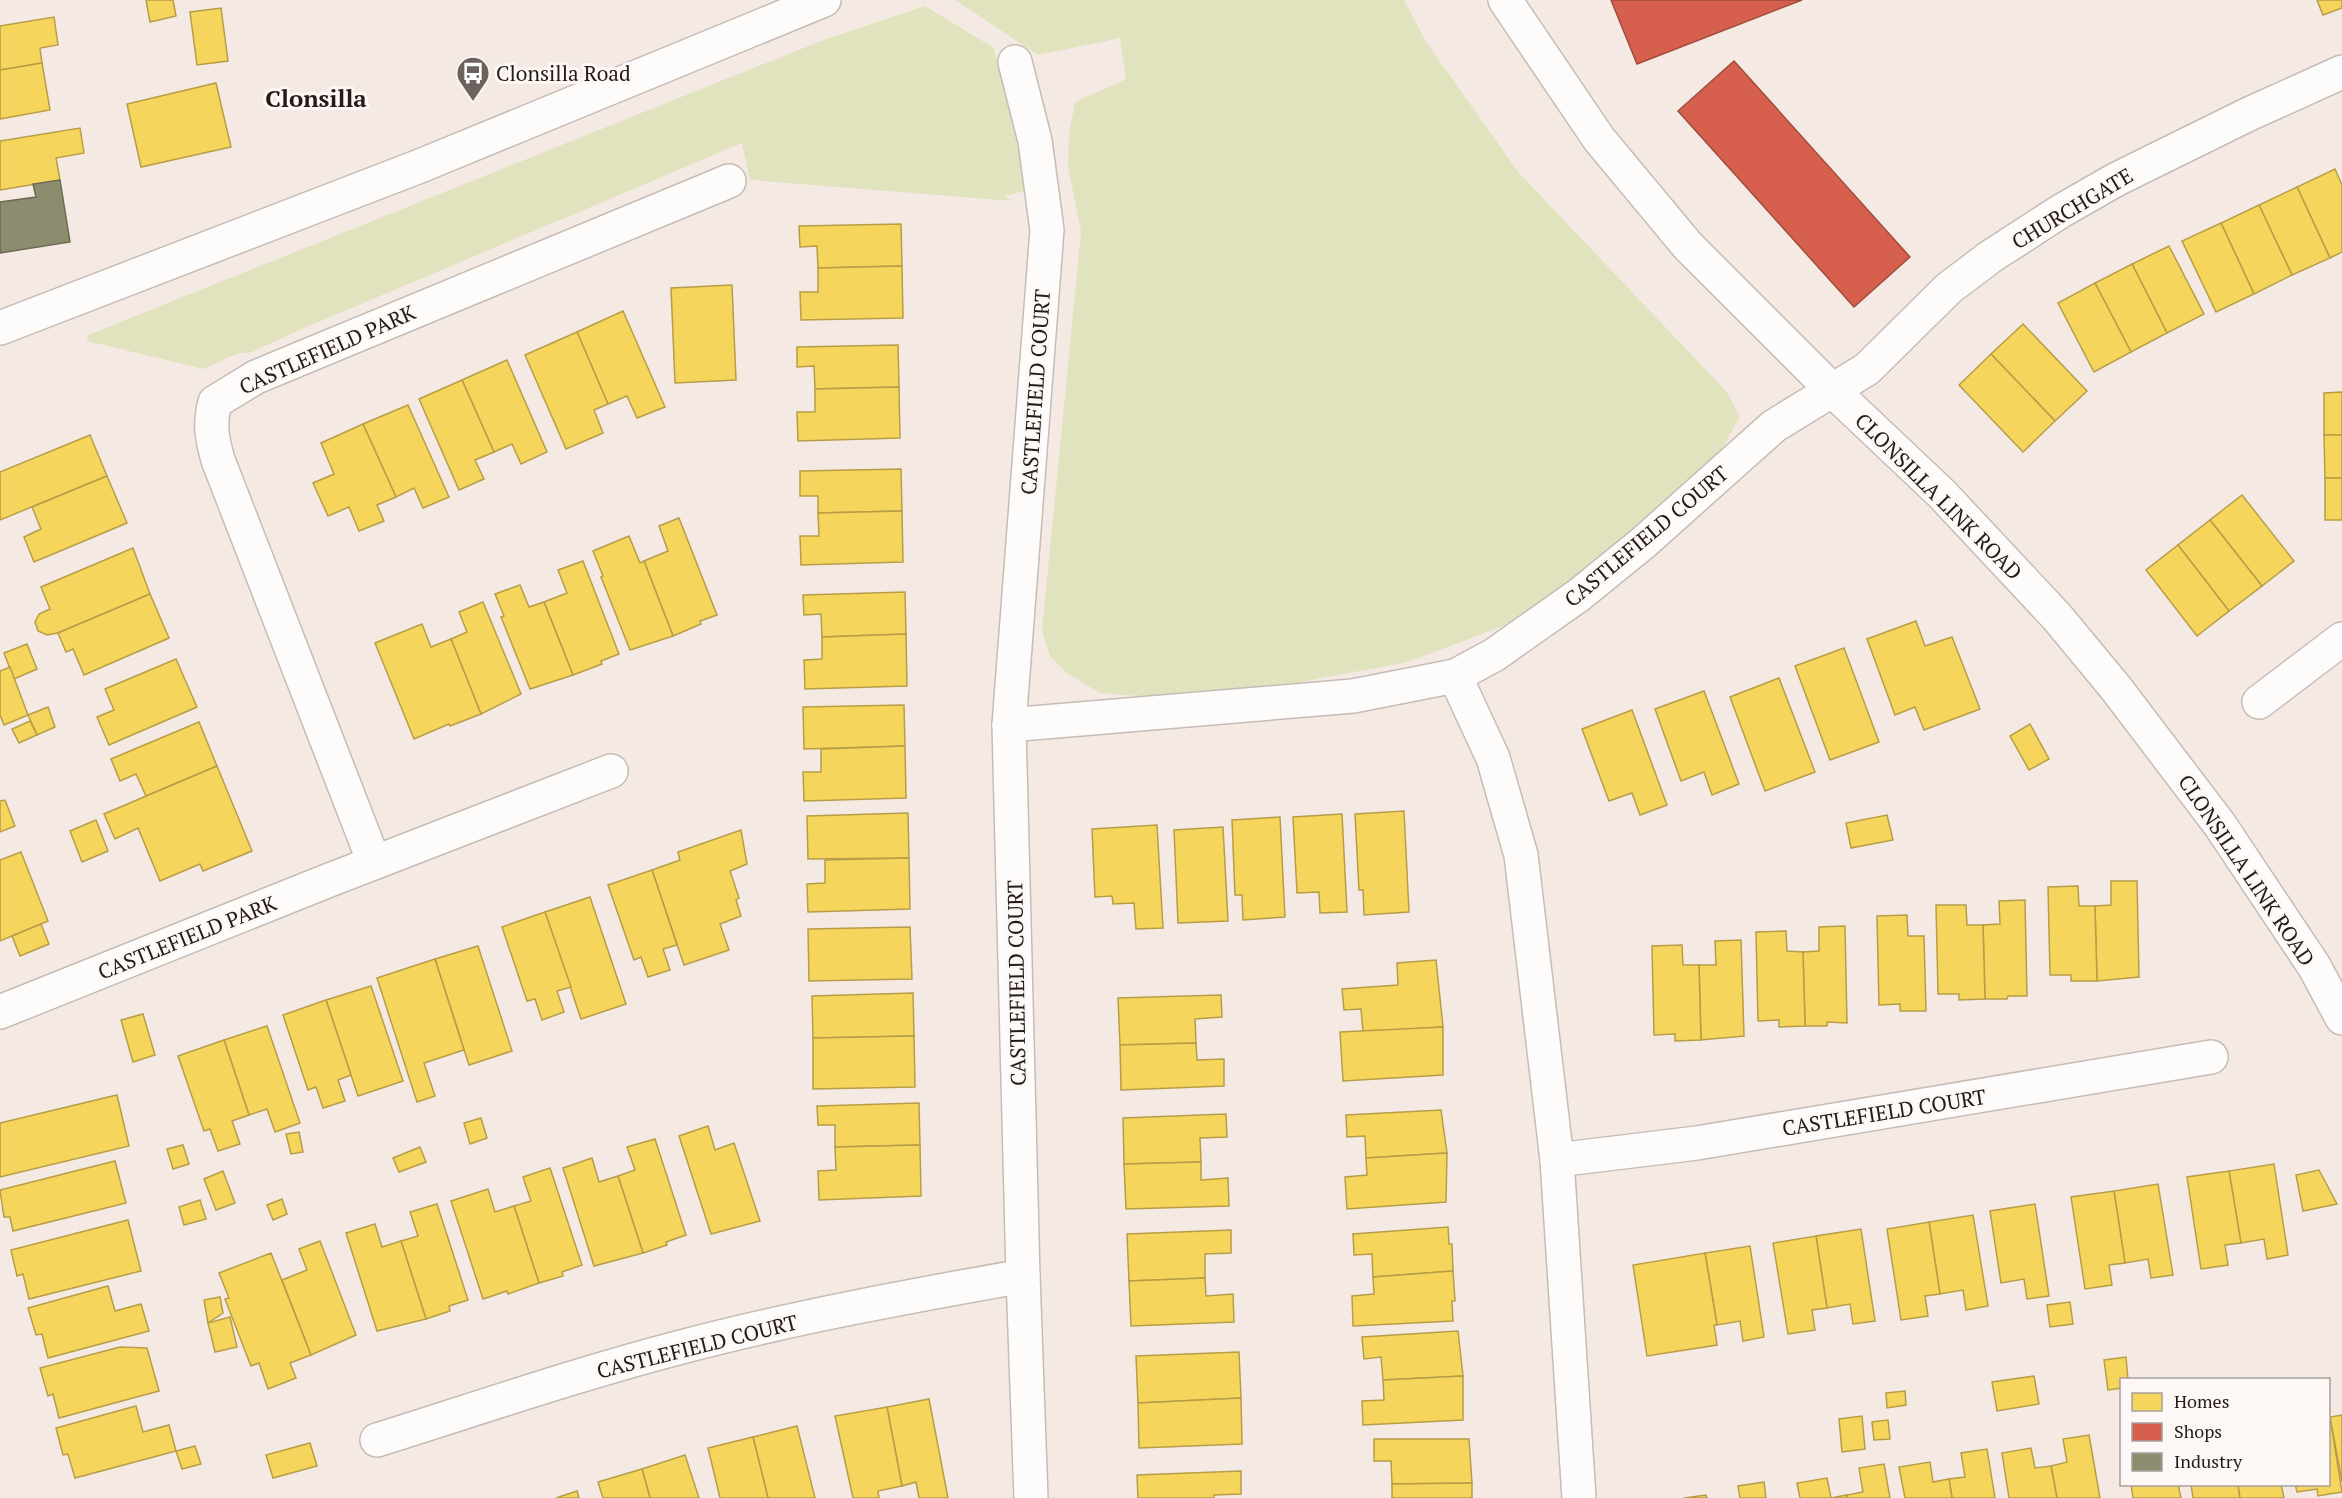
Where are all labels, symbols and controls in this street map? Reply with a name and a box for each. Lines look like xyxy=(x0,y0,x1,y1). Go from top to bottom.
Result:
bus stop icon: Clonsilla Road xyxy=(455,55,491,102)
place label: Clonsilla Road xyxy=(496,59,631,87)
district label: Clonsilla xyxy=(265,82,367,114)
street label: CHURCHGATE xyxy=(2006,161,2138,255)
street label: CASTLEFIELD COURT xyxy=(1014,288,1056,496)
street label: CASTLEFIELD PARK xyxy=(234,297,420,400)
street label: CLONSILLA LINK ROAD xyxy=(1849,406,2029,586)
street label: CASTLEFIELD COURT xyxy=(1558,459,1734,613)
street label: CLONSILLA LINK ROAD xyxy=(2172,769,2322,971)
street label: CASTLEFIELD COURT xyxy=(1000,880,1032,1086)
street label: CASTLEFIELD PARK xyxy=(94,888,281,986)
street label: CASTLEFIELD COURT xyxy=(1780,1082,1988,1142)
street label: CASTLEFIELD COURT xyxy=(594,1308,800,1384)
legend xyxy=(2120,1378,2330,1486)
text: Homes xyxy=(2174,1389,2229,1413)
text: Shops xyxy=(2174,1419,2222,1443)
text: Industry xyxy=(2174,1449,2243,1473)

